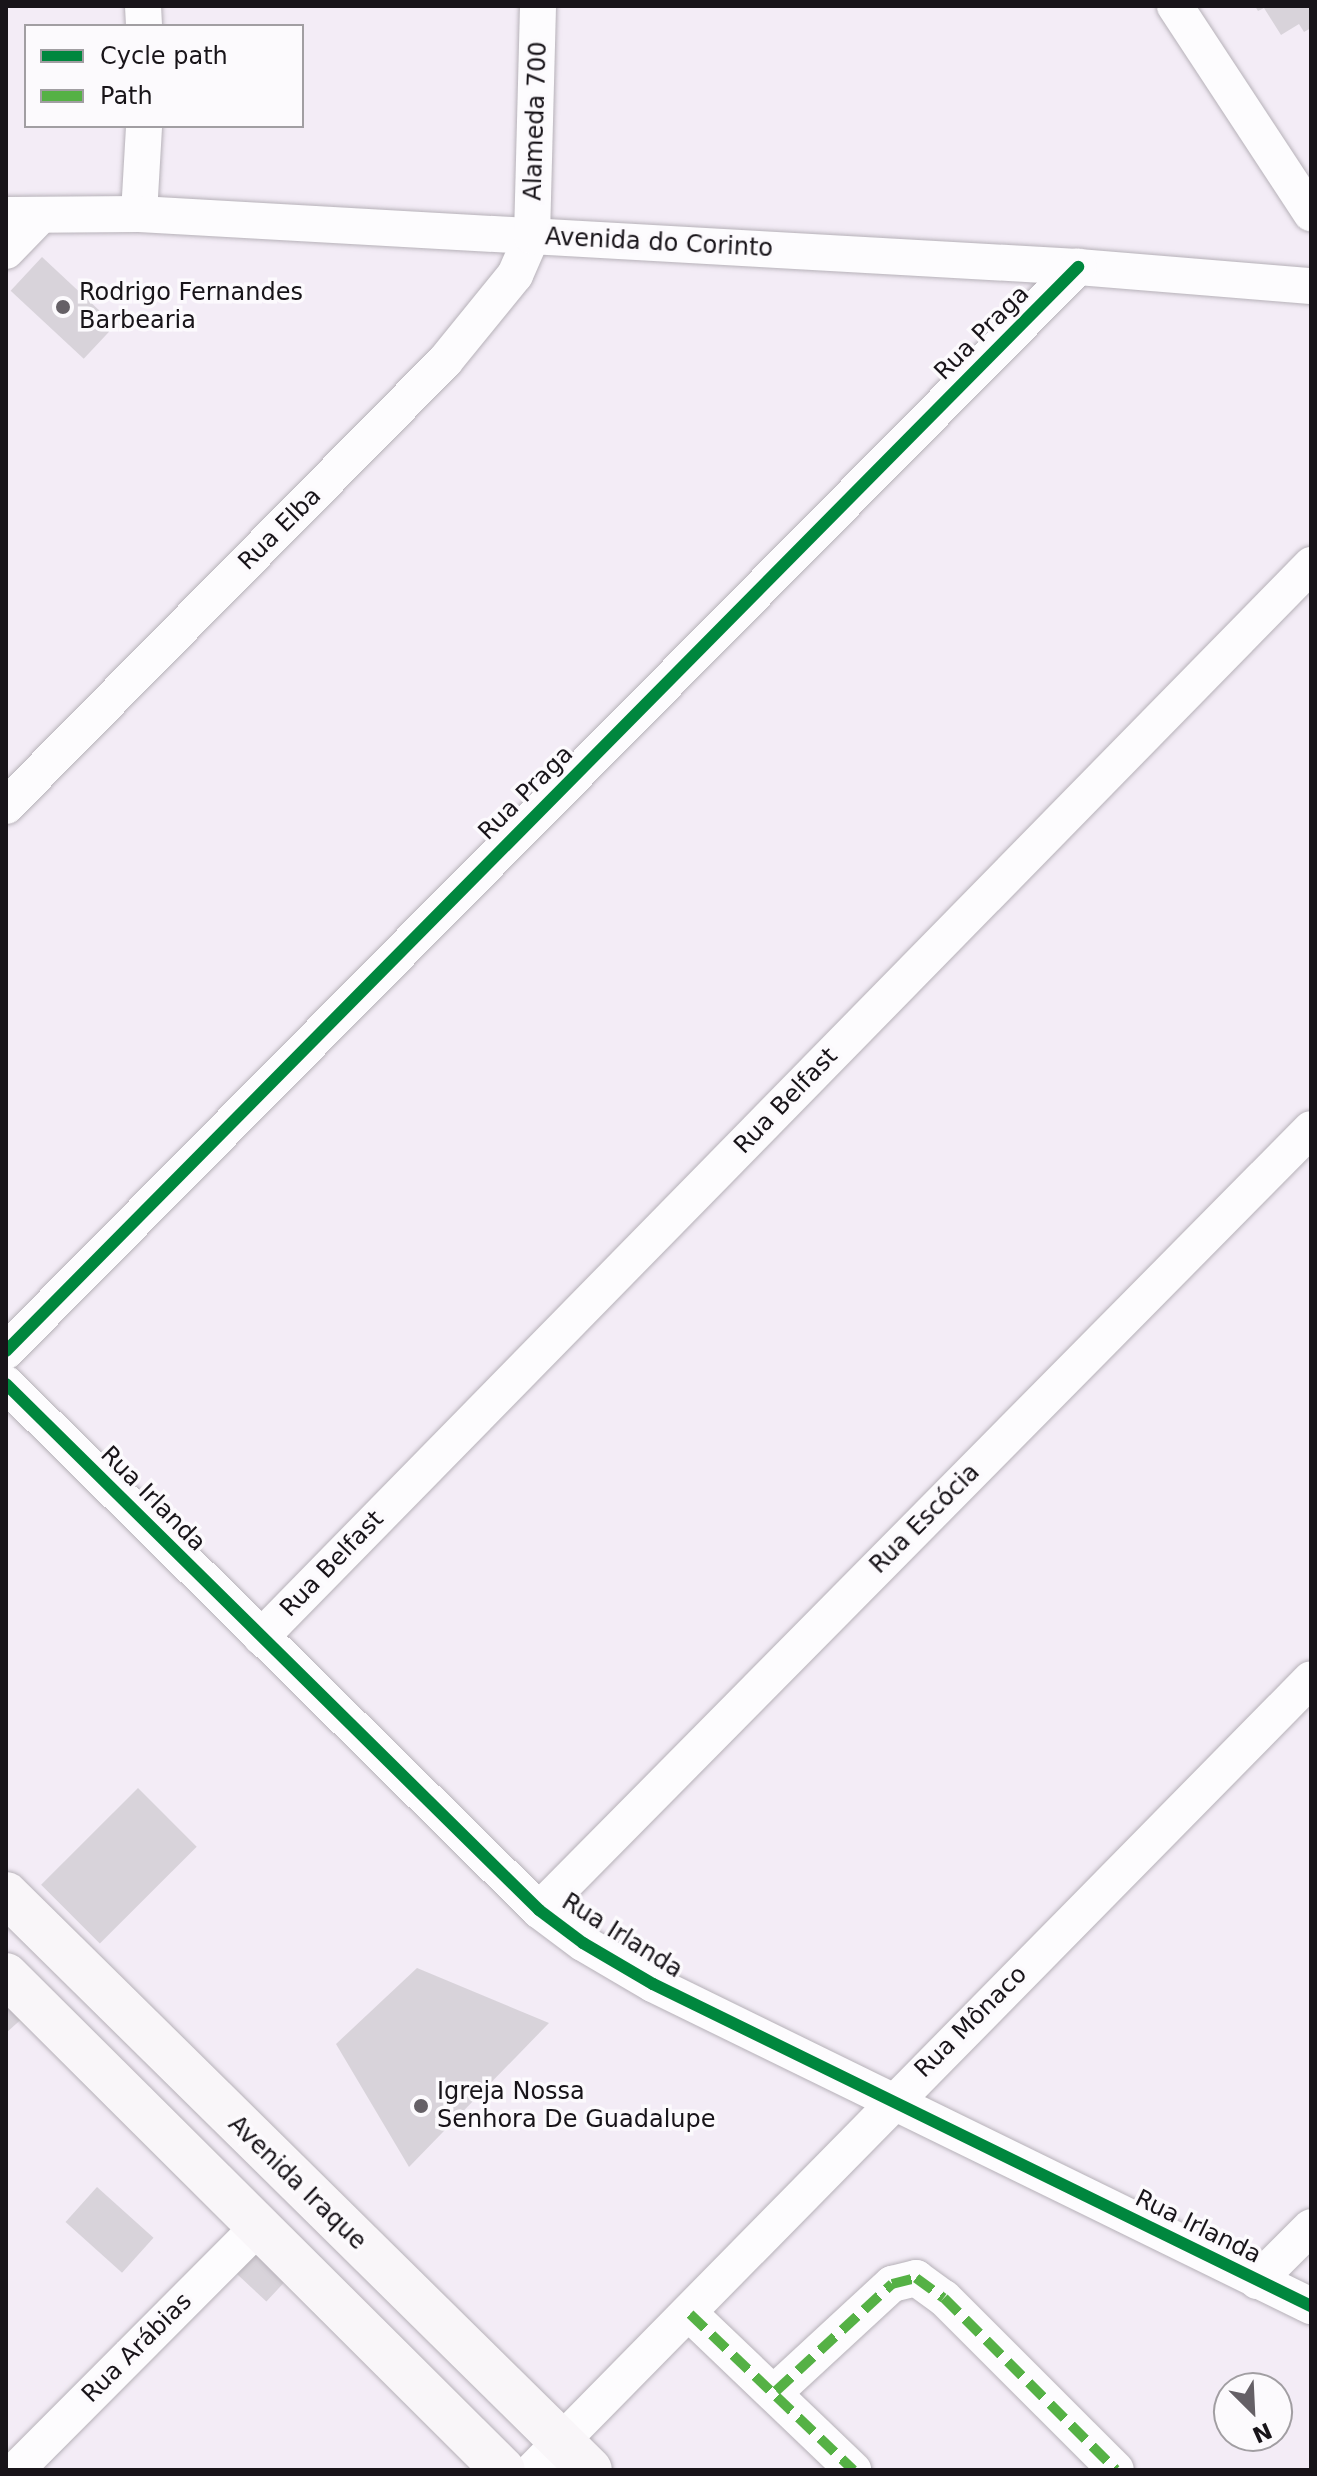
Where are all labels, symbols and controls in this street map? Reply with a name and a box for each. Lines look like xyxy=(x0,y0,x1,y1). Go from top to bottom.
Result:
legend xyxy=(24,24,304,128)
street label: Alameda 700 xyxy=(519,41,553,201)
text: Cycle path xyxy=(100,42,228,70)
text: Path xyxy=(100,82,153,110)
street label: Avenida do Corinto xyxy=(544,223,774,263)
place label: Rodrigo Fernandes Barbearia xyxy=(79,279,303,335)
street label: Rua Praga xyxy=(929,280,1035,386)
marker: Rodrigo Fernandes Barbearia xyxy=(54,298,72,316)
street label: Rua Elba xyxy=(233,482,327,576)
street label: Rua Praga xyxy=(473,740,579,846)
street label: Rua Belfast xyxy=(728,1042,844,1160)
street label: Rua Irlanda xyxy=(95,1441,211,1557)
street label: Rua Escócia xyxy=(864,1458,986,1580)
street label: Rua Belfast xyxy=(274,1505,390,1623)
street label: Rua Irlanda xyxy=(556,1888,688,1984)
street label: Rua Mônaco xyxy=(909,1960,1033,2084)
place label: Igreja Nossa Senhora De Guadalupe xyxy=(437,2078,716,2134)
marker: Igreja Nossa Senhora De Guadalupe xyxy=(412,2097,430,2115)
street label: Avenida Iraque xyxy=(222,2110,372,2256)
street label: Rua Irlanda xyxy=(1130,2184,1266,2270)
street label: Rua Arábias xyxy=(76,2287,198,2409)
north arrow xyxy=(1213,2372,1293,2452)
text: N xyxy=(1249,2417,1276,2448)

